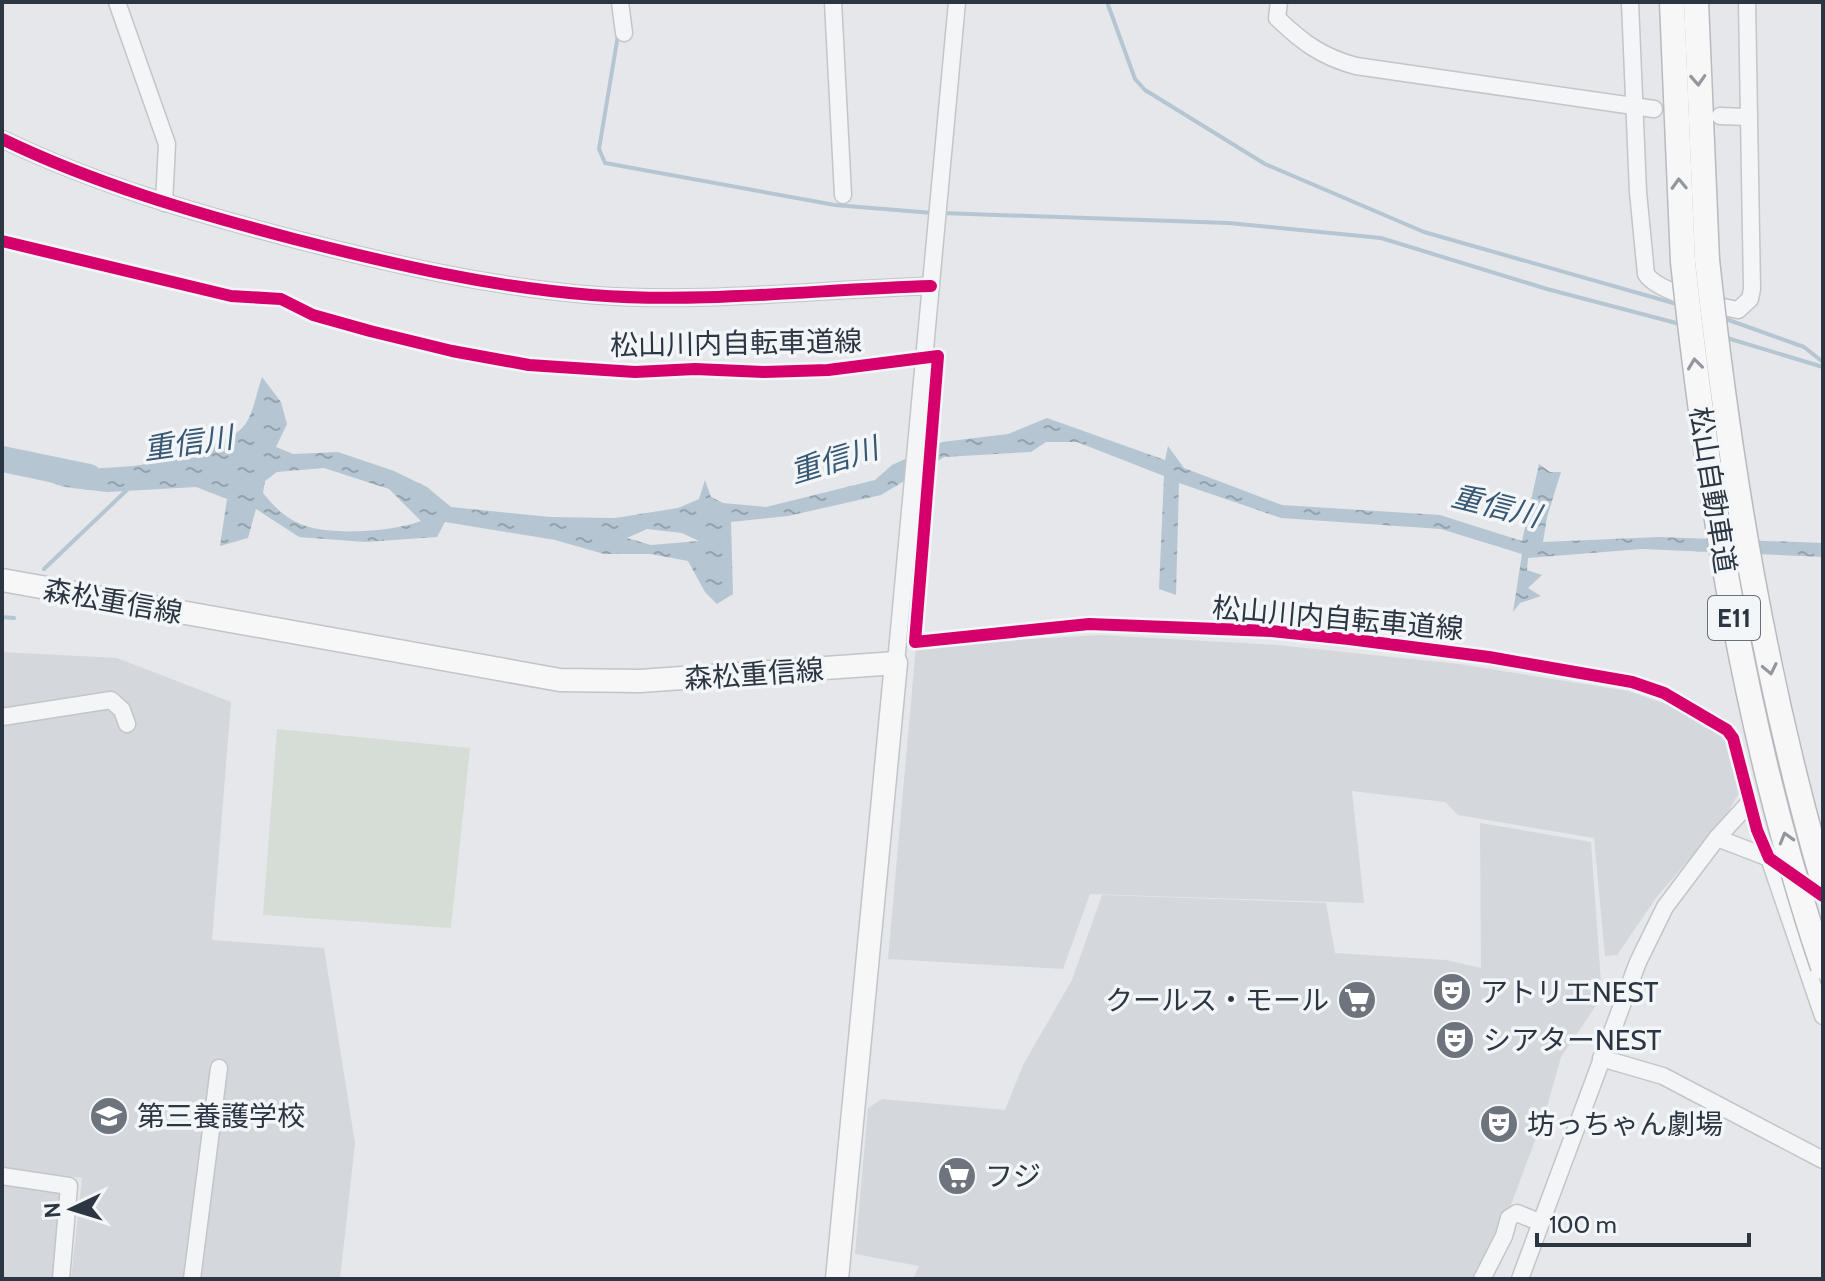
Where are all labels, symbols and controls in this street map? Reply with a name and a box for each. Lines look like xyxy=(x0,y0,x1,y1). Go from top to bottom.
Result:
one-way arrow xyxy=(1690,74,1707,87)
one-way arrow xyxy=(1670,177,1687,190)
street label: 松山川内自転車道線 xyxy=(610,324,862,362)
one-way arrow xyxy=(1686,357,1703,370)
street label: 松山自動車道 xyxy=(1683,404,1743,576)
water label: 重信川 xyxy=(141,418,238,468)
water label: 重信川 xyxy=(786,428,885,491)
water label: 重信川 xyxy=(1448,477,1547,536)
street label: 森松重信線 xyxy=(41,572,185,630)
street label: 松山川内自転車道線 xyxy=(1211,590,1465,646)
road number: E11 xyxy=(1708,596,1760,640)
street label: 森松重信線 xyxy=(683,652,825,696)
one-way arrow xyxy=(1761,662,1778,676)
one-way arrow xyxy=(1778,832,1795,846)
theatre icon: アトリエNEST xyxy=(1431,971,1473,1013)
place label: アトリエNEST xyxy=(1480,975,1659,1009)
supermarket icon: クールス・モール xyxy=(1336,979,1378,1021)
place label: クールス・モール xyxy=(1105,983,1329,1017)
theatre icon: シアターNEST xyxy=(1434,1019,1476,1061)
place label: シアターNEST xyxy=(1483,1023,1662,1057)
school or university icon: 第三養護学校 xyxy=(88,1095,130,1137)
place label: 第三養護学校 xyxy=(137,1099,305,1133)
theatre icon: 坊っちゃん劇場 xyxy=(1478,1103,1520,1145)
place label: 坊っちゃん劇場 xyxy=(1527,1107,1723,1141)
supermarket icon: フジ xyxy=(936,1155,978,1197)
place label: フジ xyxy=(985,1159,1041,1193)
north arrow xyxy=(32,1169,112,1249)
scale bar xyxy=(1537,1197,1749,1247)
text: N xyxy=(39,1202,67,1219)
text: 100 m xyxy=(1549,1210,1617,1239)

